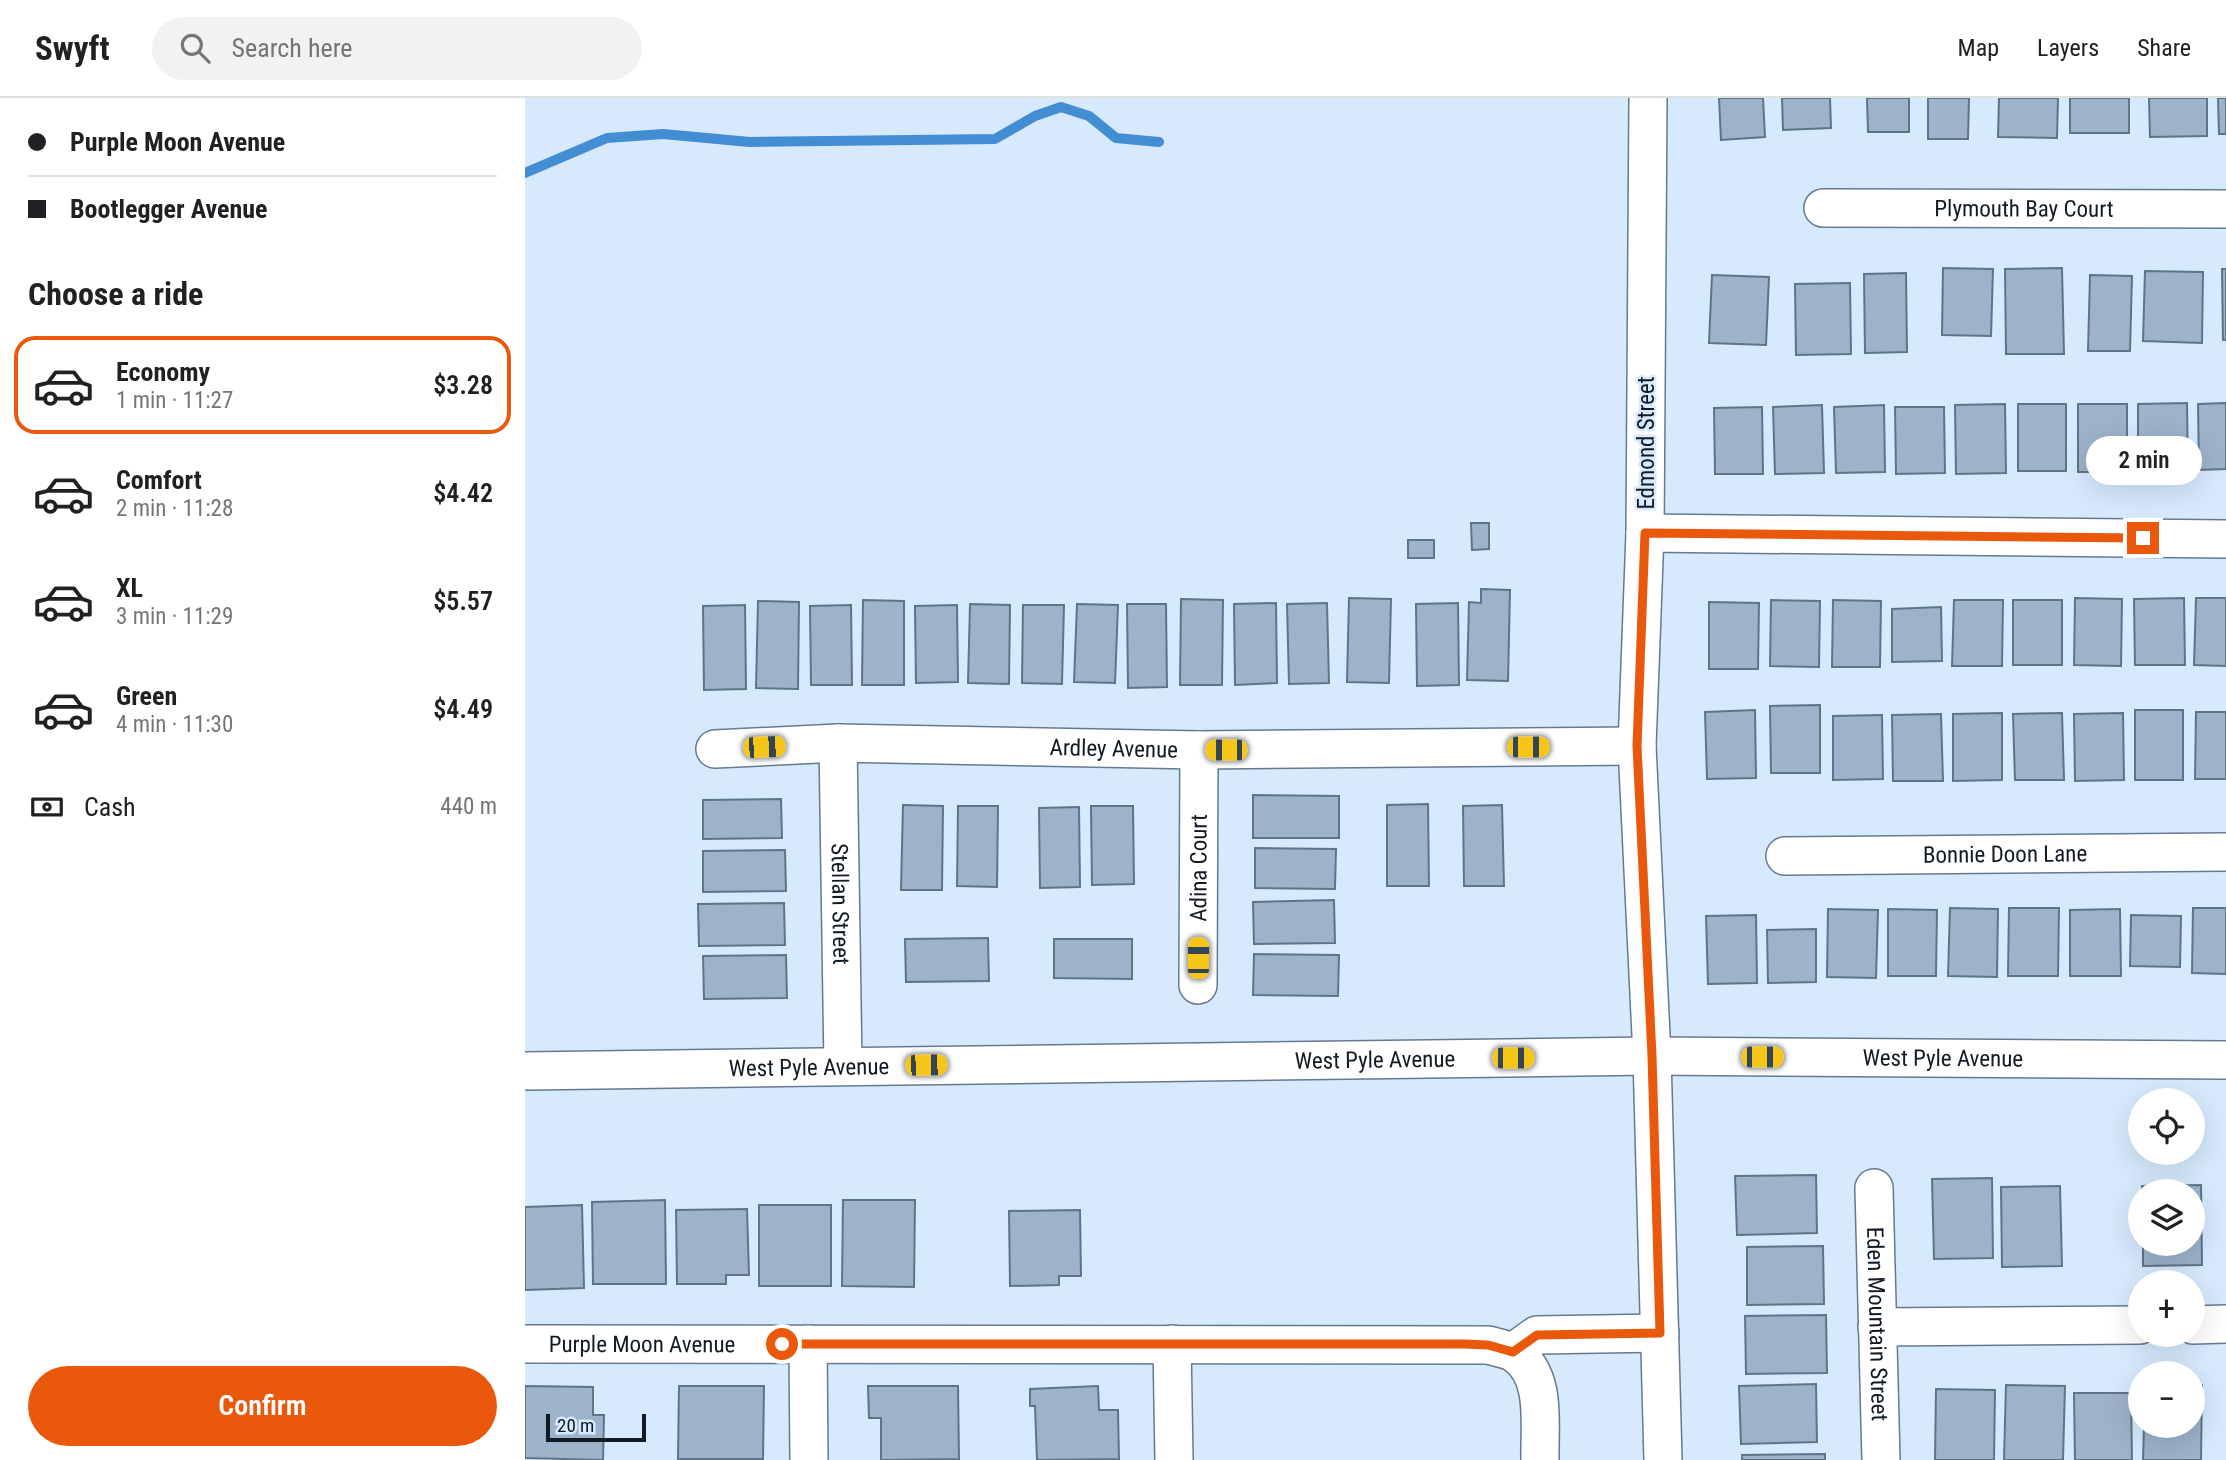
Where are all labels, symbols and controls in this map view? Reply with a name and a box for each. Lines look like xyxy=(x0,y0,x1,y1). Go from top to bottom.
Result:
search box xyxy=(152,17,642,80)
text: Swyft xyxy=(35,29,110,68)
icon: search xyxy=(176,29,214,67)
text: Search here xyxy=(232,33,353,63)
text: Map xyxy=(1958,34,1999,62)
text: Layers xyxy=(2037,34,2099,62)
text: Share xyxy=(2137,34,2191,62)
text: Purple Moon Avenue xyxy=(70,127,285,157)
text: Bootlegger Avenue xyxy=(70,194,268,224)
street label: Plymouth Bay Court xyxy=(1934,195,2114,223)
text: Choose a ride xyxy=(28,275,203,313)
icon: car xyxy=(32,354,95,417)
text: Economy xyxy=(116,357,210,387)
text: $3.28 xyxy=(433,370,493,400)
street label: Edmond Street xyxy=(1633,376,1660,510)
text: 1 min · 11:27 xyxy=(116,387,233,414)
callout: 2 min xyxy=(2085,436,2201,486)
text: 2 min xyxy=(2119,447,2169,474)
icon: car xyxy=(32,462,95,525)
text: Comfort xyxy=(116,465,202,495)
text: $4.42 xyxy=(433,478,493,508)
text: 2 min · 11:28 xyxy=(116,495,233,522)
route end xyxy=(2127,522,2159,554)
icon: car xyxy=(32,570,95,633)
text: XL xyxy=(116,573,143,603)
text: $5.57 xyxy=(433,586,493,616)
text: 3 min · 11:29 xyxy=(116,603,233,630)
icon: car xyxy=(32,678,95,741)
text: Green xyxy=(116,681,177,711)
text: $4.49 xyxy=(433,694,493,724)
text: 4 min · 11:30 xyxy=(116,711,233,738)
street label: Ardley Avenue xyxy=(1049,734,1178,764)
car xyxy=(743,736,786,758)
car xyxy=(1508,737,1550,758)
car xyxy=(1206,740,1248,761)
icon: cash xyxy=(28,788,66,826)
text: Cash xyxy=(84,792,136,822)
text: 440 m xyxy=(440,793,497,820)
street label: Adina Court xyxy=(1185,814,1213,922)
street label: Bonnie Doon Lane xyxy=(1923,840,2087,869)
street label: Stellan Street xyxy=(826,843,854,965)
car xyxy=(1188,937,1209,979)
street label: West Pyle Avenue xyxy=(1862,1044,2023,1073)
street label: West Pyle Avenue xyxy=(1294,1046,1455,1075)
car xyxy=(1742,1047,1784,1068)
car xyxy=(1493,1048,1535,1069)
street label: West Pyle Avenue xyxy=(728,1053,889,1082)
car xyxy=(905,1054,948,1076)
map controls xyxy=(2128,1088,2205,1438)
button: locate xyxy=(2128,1088,2205,1165)
button: layers xyxy=(2128,1179,2205,1256)
street label: Eden Mountain Street xyxy=(1861,1226,1893,1422)
button: + xyxy=(2128,1270,2205,1347)
route start xyxy=(766,1328,798,1360)
street label: Purple Moon Avenue xyxy=(549,1331,735,1358)
button: − xyxy=(2128,1361,2205,1438)
button: Confirm xyxy=(28,1366,497,1446)
scale bar xyxy=(546,1411,646,1443)
text: 20 m xyxy=(557,1414,594,1437)

